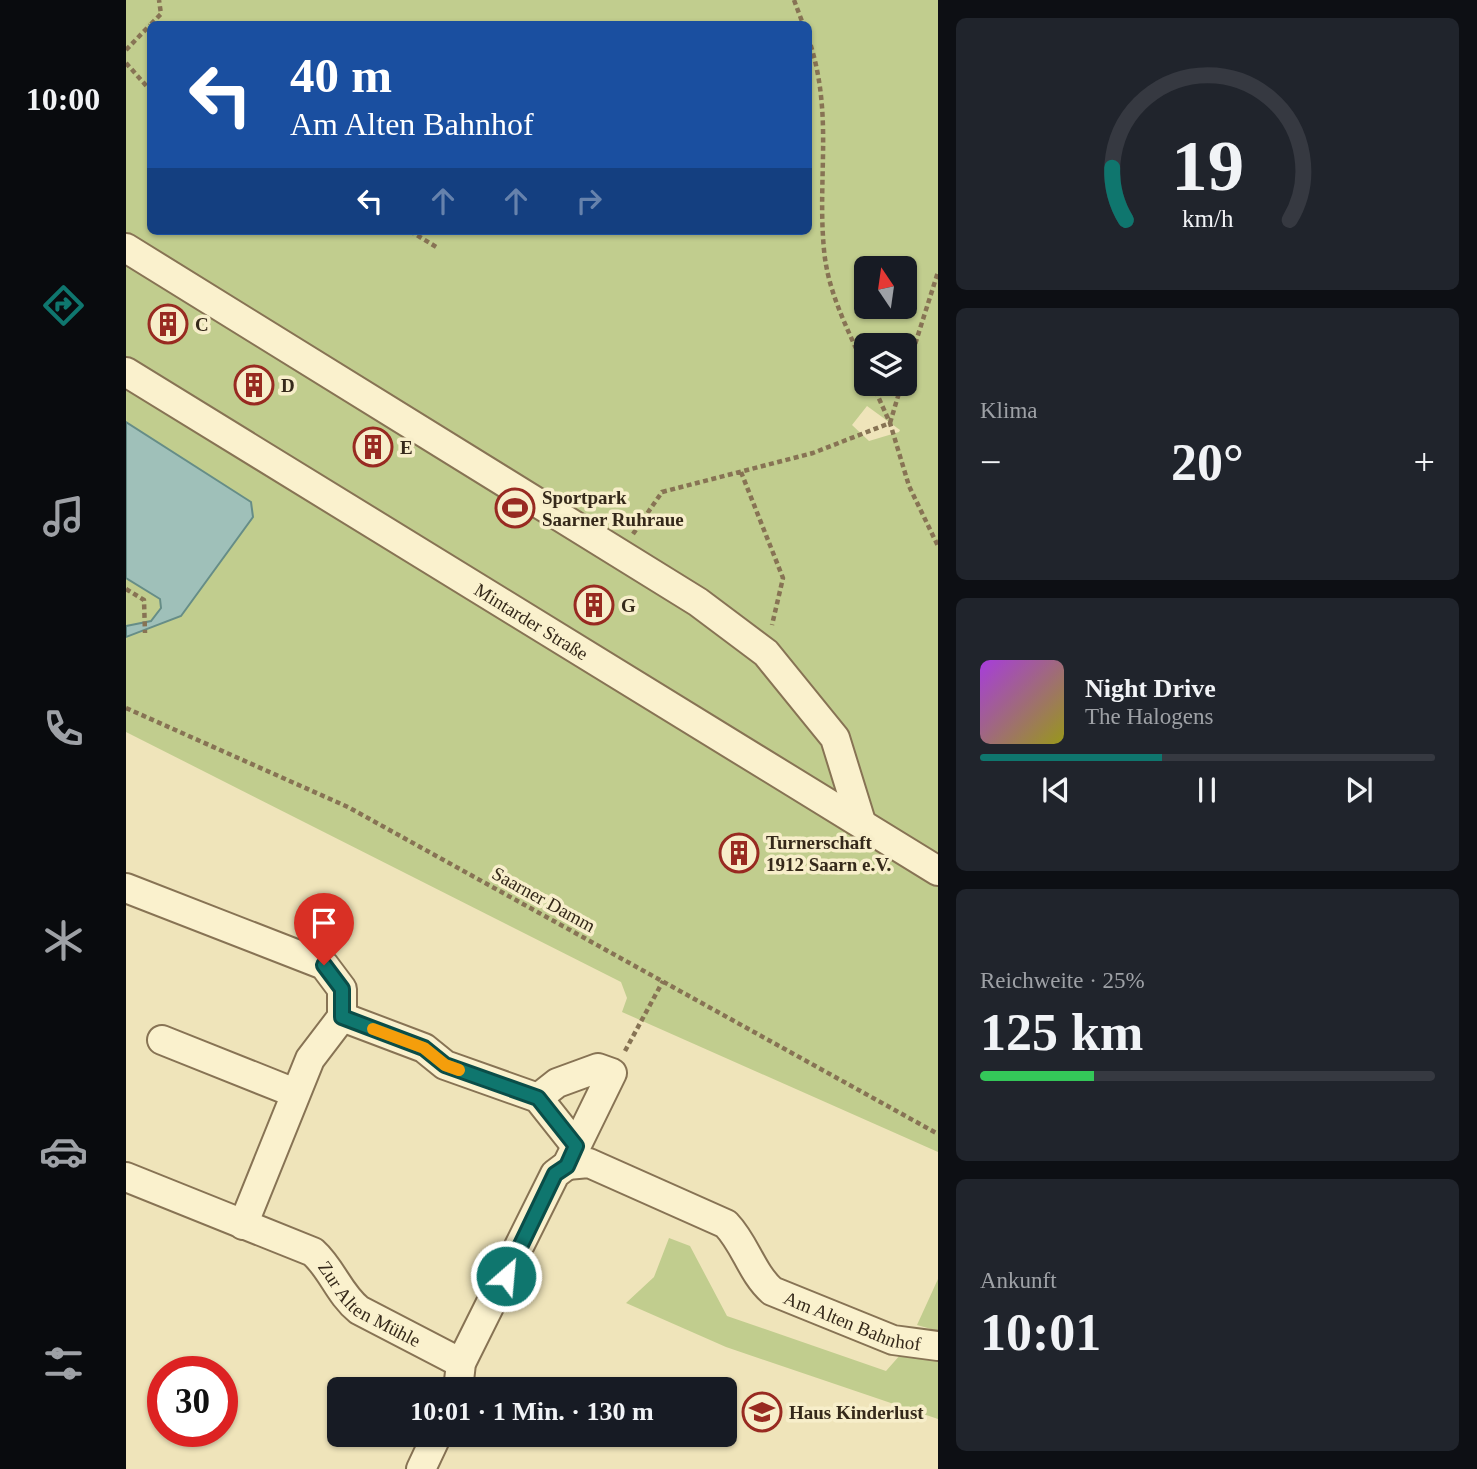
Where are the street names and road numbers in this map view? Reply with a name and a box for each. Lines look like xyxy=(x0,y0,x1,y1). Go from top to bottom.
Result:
street label: Mintarder Straße xyxy=(471,579,592,664)
street label: Saarner Damm xyxy=(489,863,599,936)
street label: Zur Alten Mühle xyxy=(314,1257,424,1351)
street label: Am Alten Bahnhof xyxy=(781,1287,923,1355)

